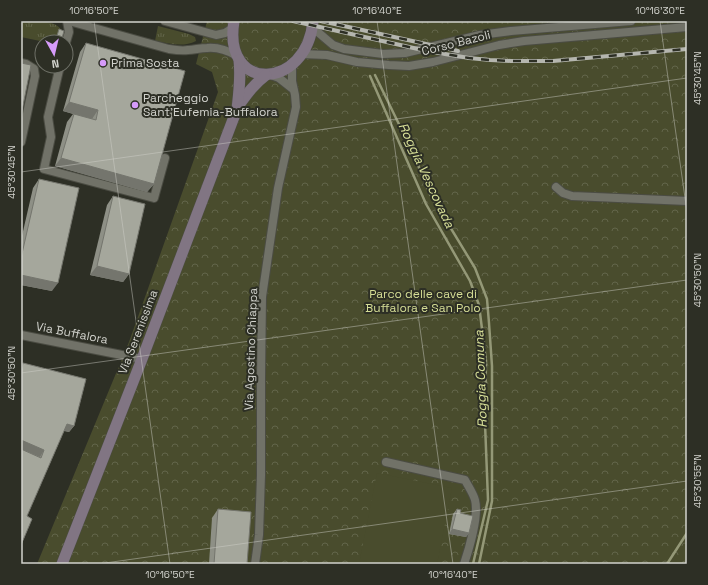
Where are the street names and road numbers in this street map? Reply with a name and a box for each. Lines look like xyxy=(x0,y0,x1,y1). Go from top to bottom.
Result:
street label: Corso Bazoli xyxy=(420,27,492,59)
street label: Via Serenissima xyxy=(115,287,162,377)
street label: Via Agostino Chiappa xyxy=(241,287,261,411)
street label: Via Buffalora xyxy=(35,318,110,348)

